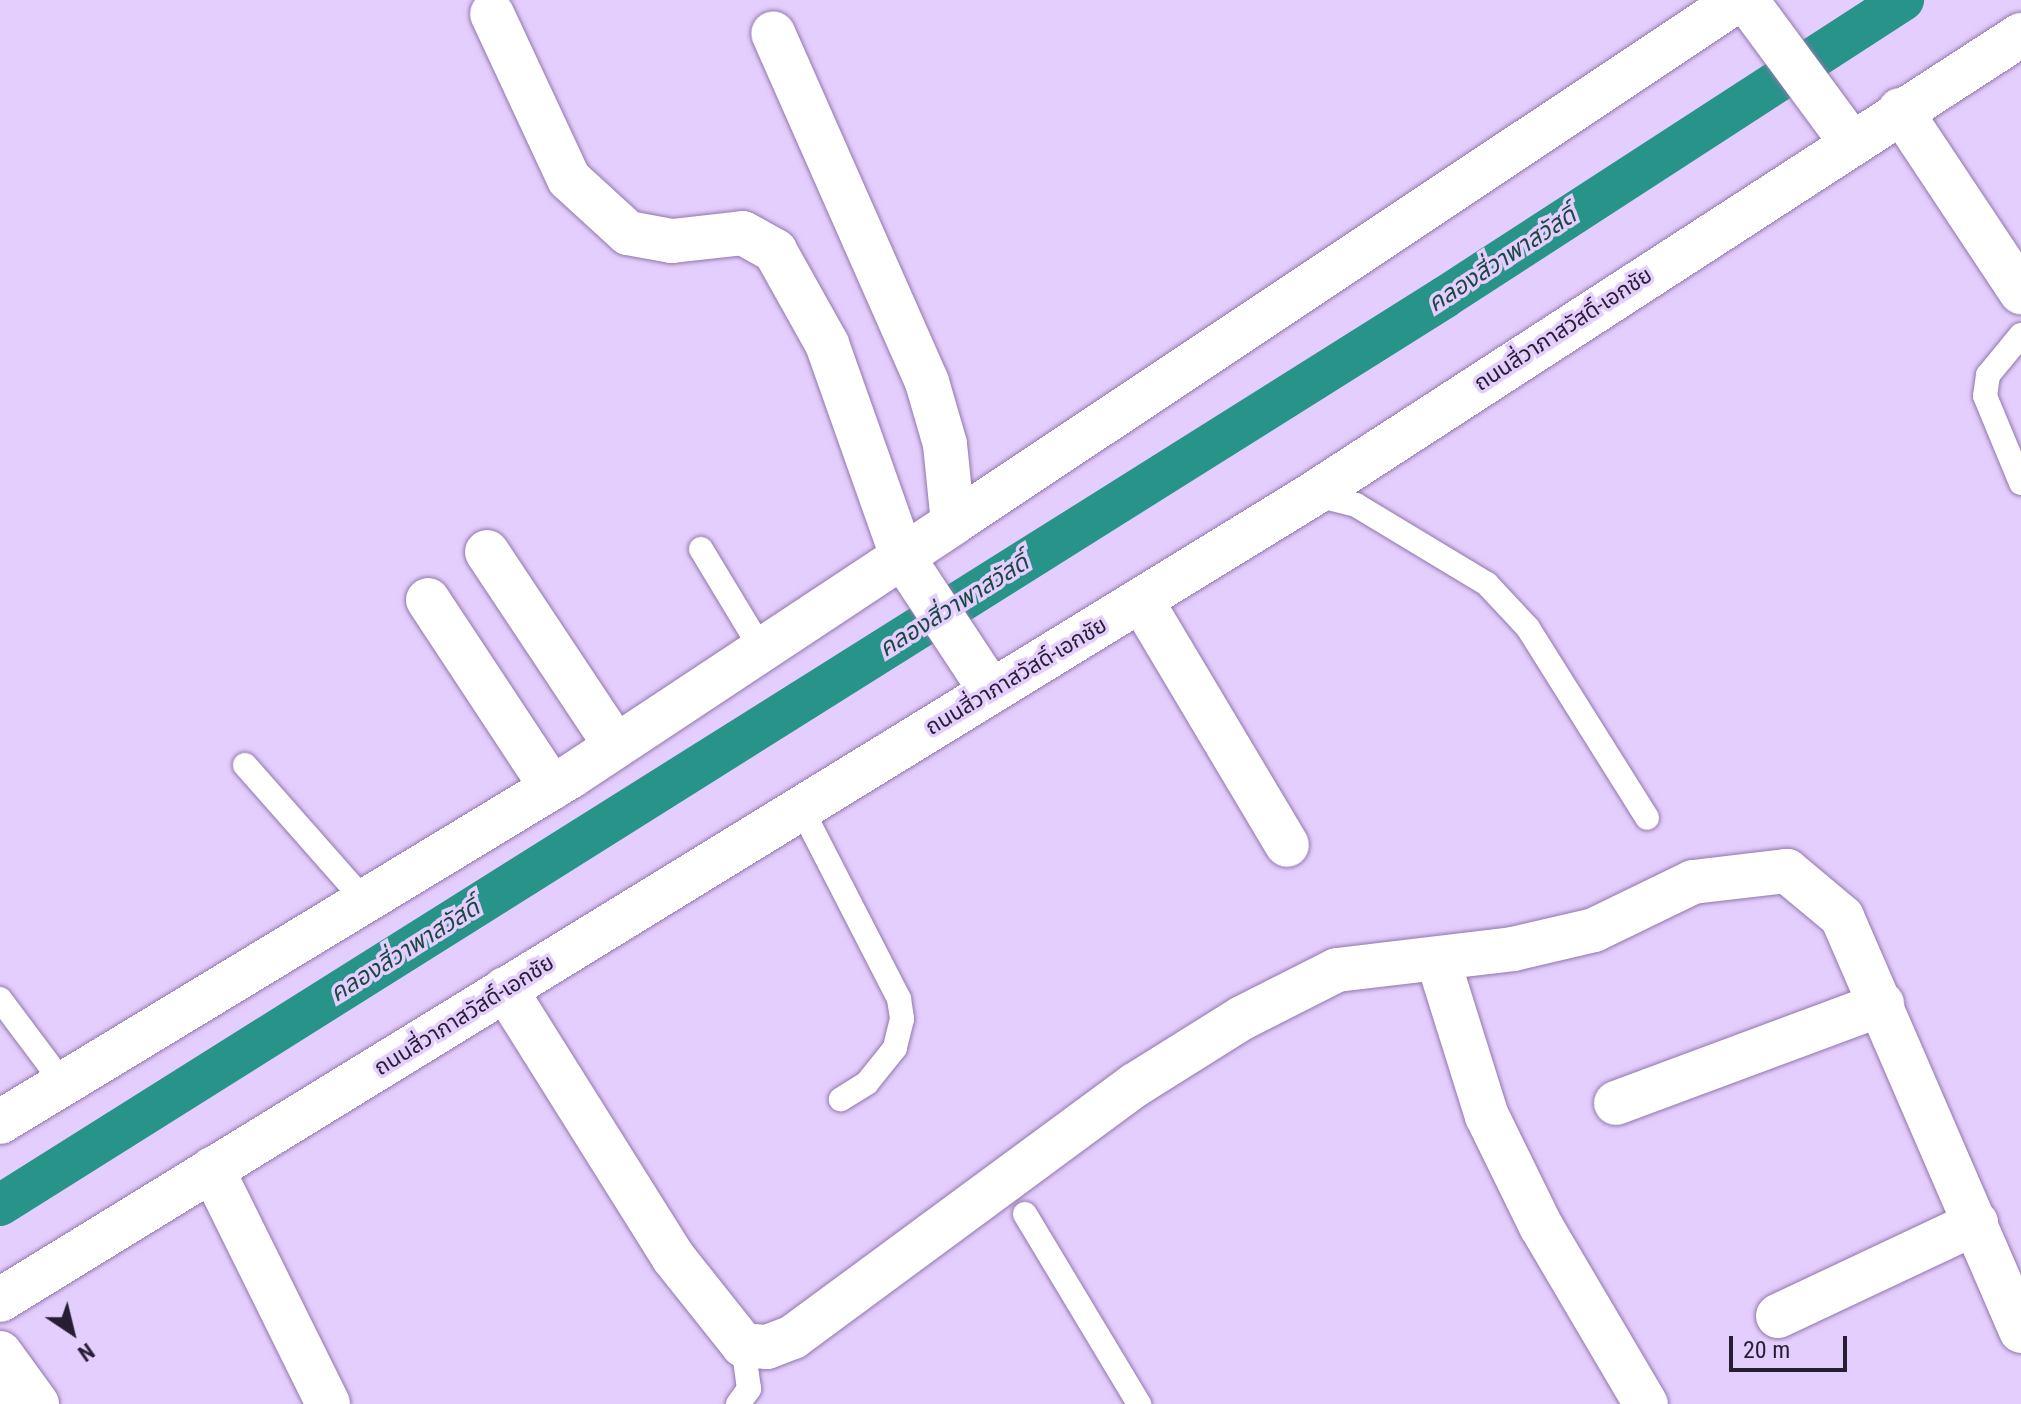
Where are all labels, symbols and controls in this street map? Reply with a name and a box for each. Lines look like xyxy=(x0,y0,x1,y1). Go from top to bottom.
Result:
water label: คลองสี่วาพาสวัสดิ์ xyxy=(1423,201,1581,319)
street label: ถนนสี่วาภาสวัสดิ์-เอกชัย xyxy=(1469,262,1657,396)
water label: คลองสี่วาพาสวัสดิ์ xyxy=(874,549,1034,663)
street label: ถนนสี่วาภาสวัสดิ์-เอกชัย xyxy=(920,611,1112,741)
water label: คลองสี่วาพาสวัสดิ์ xyxy=(325,894,485,1008)
street label: ถนนสี่วาภาสวัสดิ์-เอกชัย xyxy=(369,949,559,1081)
north arrow xyxy=(32,1292,112,1372)
scale bar xyxy=(1733,1320,1851,1370)
text: 20 m xyxy=(1743,1336,1790,1364)
text: N xyxy=(73,1338,99,1366)

